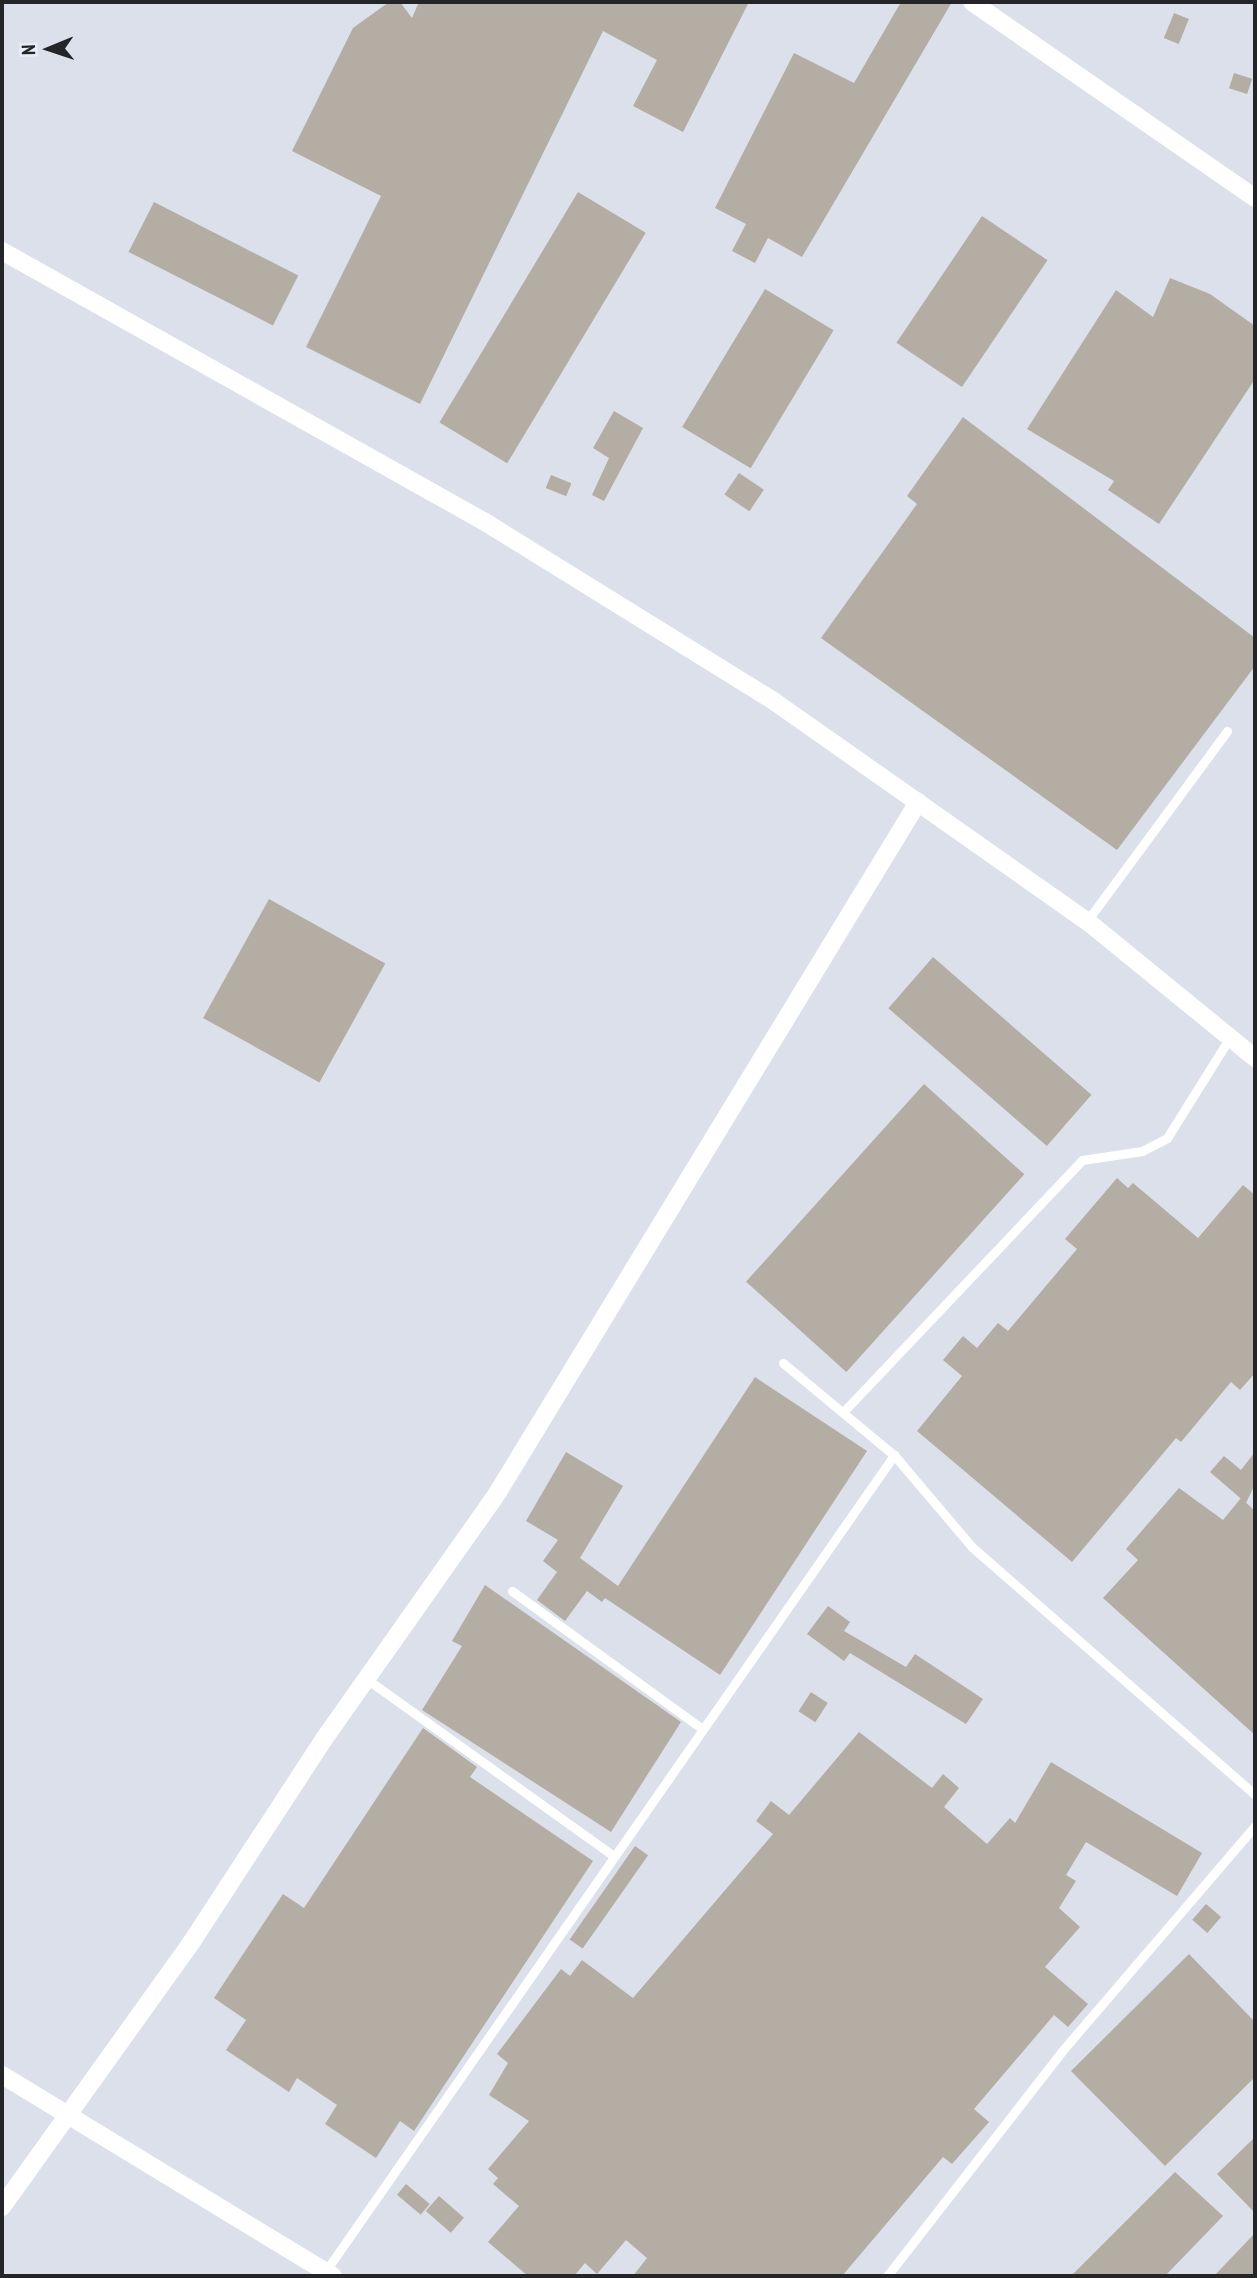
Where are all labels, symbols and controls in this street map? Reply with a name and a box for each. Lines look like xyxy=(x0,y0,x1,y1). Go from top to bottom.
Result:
north arrow xyxy=(14,14,84,84)
text: N xyxy=(16,44,40,55)

